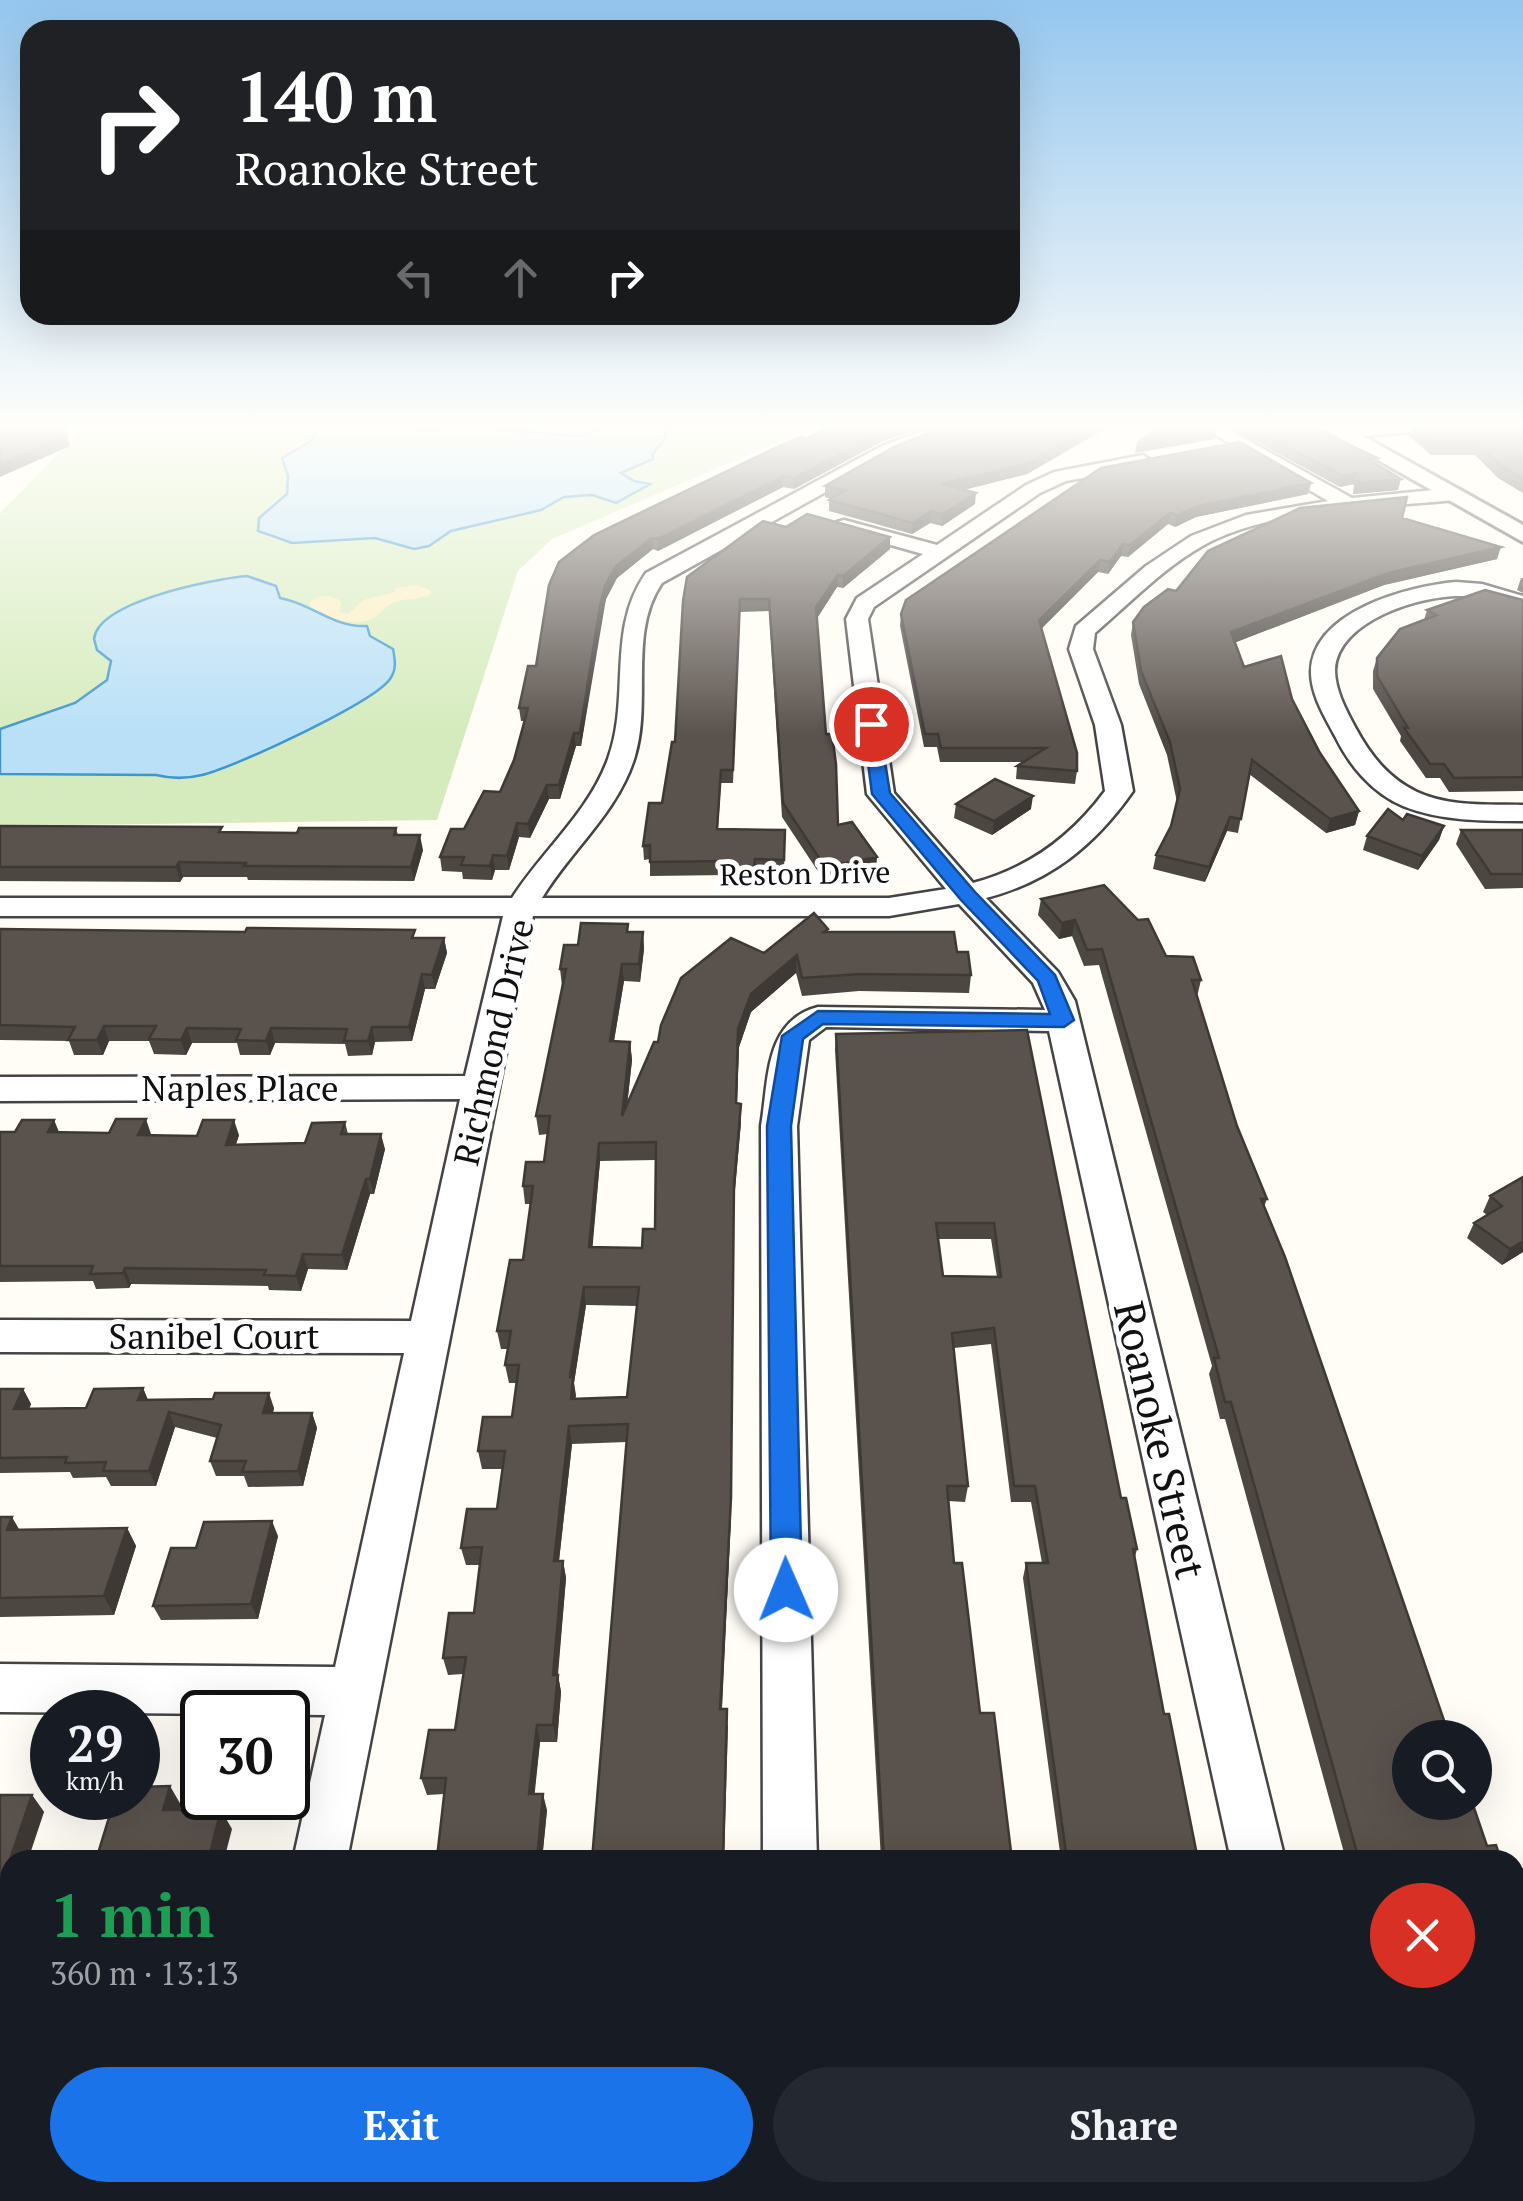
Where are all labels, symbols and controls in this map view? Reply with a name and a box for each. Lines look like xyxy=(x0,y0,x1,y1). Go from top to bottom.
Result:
text: 140 m xyxy=(235,49,437,142)
icon: right xyxy=(70,60,200,190)
text: Roanoke Street xyxy=(235,138,538,198)
icon: left xyxy=(388,250,443,305)
icon: ahead xyxy=(493,250,548,305)
icon: right xyxy=(598,250,653,305)
pin xyxy=(829,682,914,767)
icon: arrive xyxy=(844,697,899,752)
street label: Reston Drive xyxy=(719,852,891,894)
street label: Richmond Drive xyxy=(442,914,544,1170)
street label: Naples Place xyxy=(141,1065,339,1111)
street label: Roanoke Street xyxy=(1102,1296,1220,1585)
street label: Sanibel Court xyxy=(108,1313,320,1359)
position arrow xyxy=(734,1538,838,1642)
speed limit sign: 30 xyxy=(180,1690,310,1820)
text: 29 xyxy=(67,1710,123,1776)
map controls xyxy=(1392,1720,1492,1820)
button: search xyxy=(1392,1720,1492,1820)
text: km/h xyxy=(66,1764,124,1797)
text: 1 min xyxy=(50,1875,214,1954)
button: close xyxy=(1370,1883,1475,1988)
text: 360 m · 13:13 xyxy=(50,1952,238,1994)
button: Exit xyxy=(50,2067,753,2182)
button: Share xyxy=(773,2067,1475,2182)

